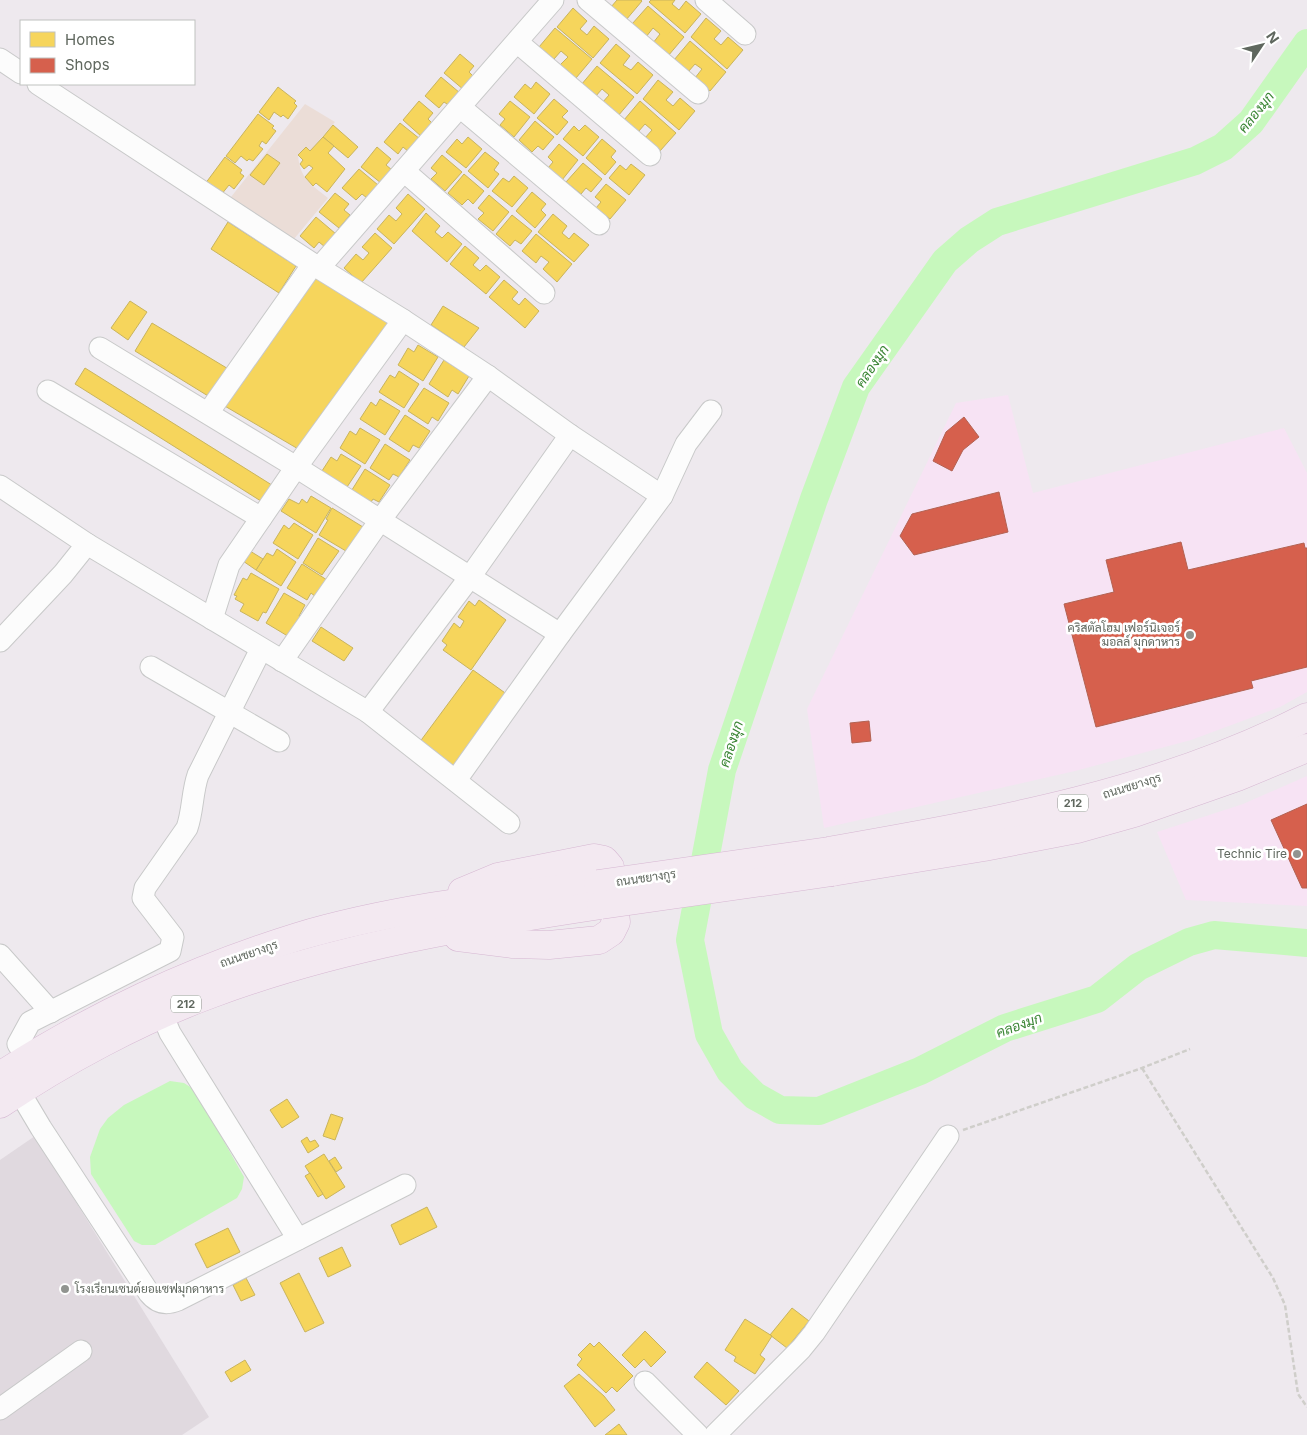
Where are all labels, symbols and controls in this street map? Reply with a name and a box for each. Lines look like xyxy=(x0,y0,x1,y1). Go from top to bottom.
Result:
legend xyxy=(20,20,195,85)
north arrow xyxy=(1237,20,1287,70)
text: N xyxy=(1263,28,1283,47)
text: Homes xyxy=(65,30,115,49)
text: Shops xyxy=(65,55,110,74)
water label: คลองมุก xyxy=(1234,88,1279,137)
water label: คลองมุก xyxy=(851,341,894,391)
place label: คริสตัลโฮม เฟอร์นิเจอร์ มอลล์ มุกดาหาร xyxy=(1068,620,1180,651)
marker: คริสตัลโฮม เฟอร์นิเจอร์ มอลล์ มุกดาหาร xyxy=(1184,629,1196,641)
water label: คลองมุก xyxy=(715,718,748,770)
street label: ถนนชยางกูร xyxy=(1101,769,1163,802)
road number: 212 xyxy=(1058,794,1088,811)
place label: Technic Tire xyxy=(1217,846,1287,861)
marker: Technic Tire xyxy=(1291,848,1303,860)
street label: ถนนชยางกูร xyxy=(615,866,677,890)
street label: ถนนชยางกูร xyxy=(218,937,280,971)
road number: 212 xyxy=(171,996,201,1012)
water label: คลองมุก xyxy=(993,1008,1045,1043)
place label: โรงเรียนเซนต์ยอแซฟมุกดาหาร xyxy=(74,1281,224,1298)
marker: โรงเรียนเซนต์ยอแซฟมุกดาหาร xyxy=(59,1283,71,1295)

